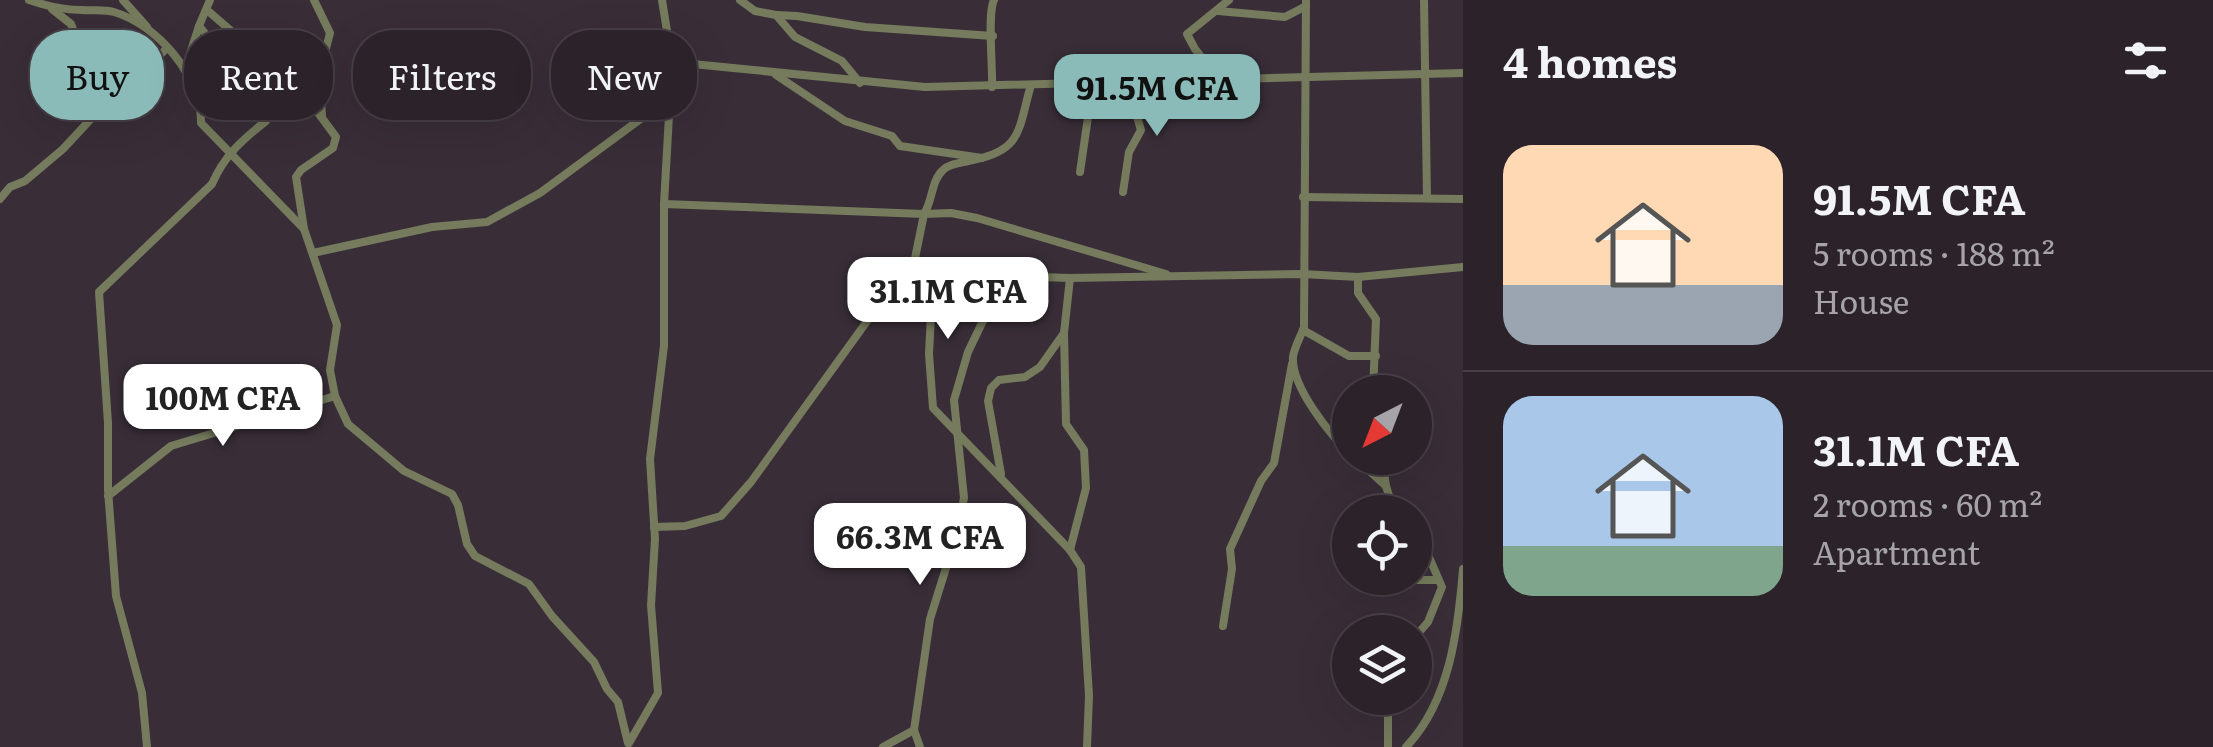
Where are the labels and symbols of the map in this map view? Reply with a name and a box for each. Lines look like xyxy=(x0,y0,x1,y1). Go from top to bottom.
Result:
pin: 91.5M CFA xyxy=(1043,54,1271,139)
pin: 31.1M CFA xyxy=(834,257,1062,342)
pin: 100M CFA xyxy=(120,364,326,449)
north arrow xyxy=(1332,375,1432,475)
pin: 66.3M CFA xyxy=(806,503,1034,588)

